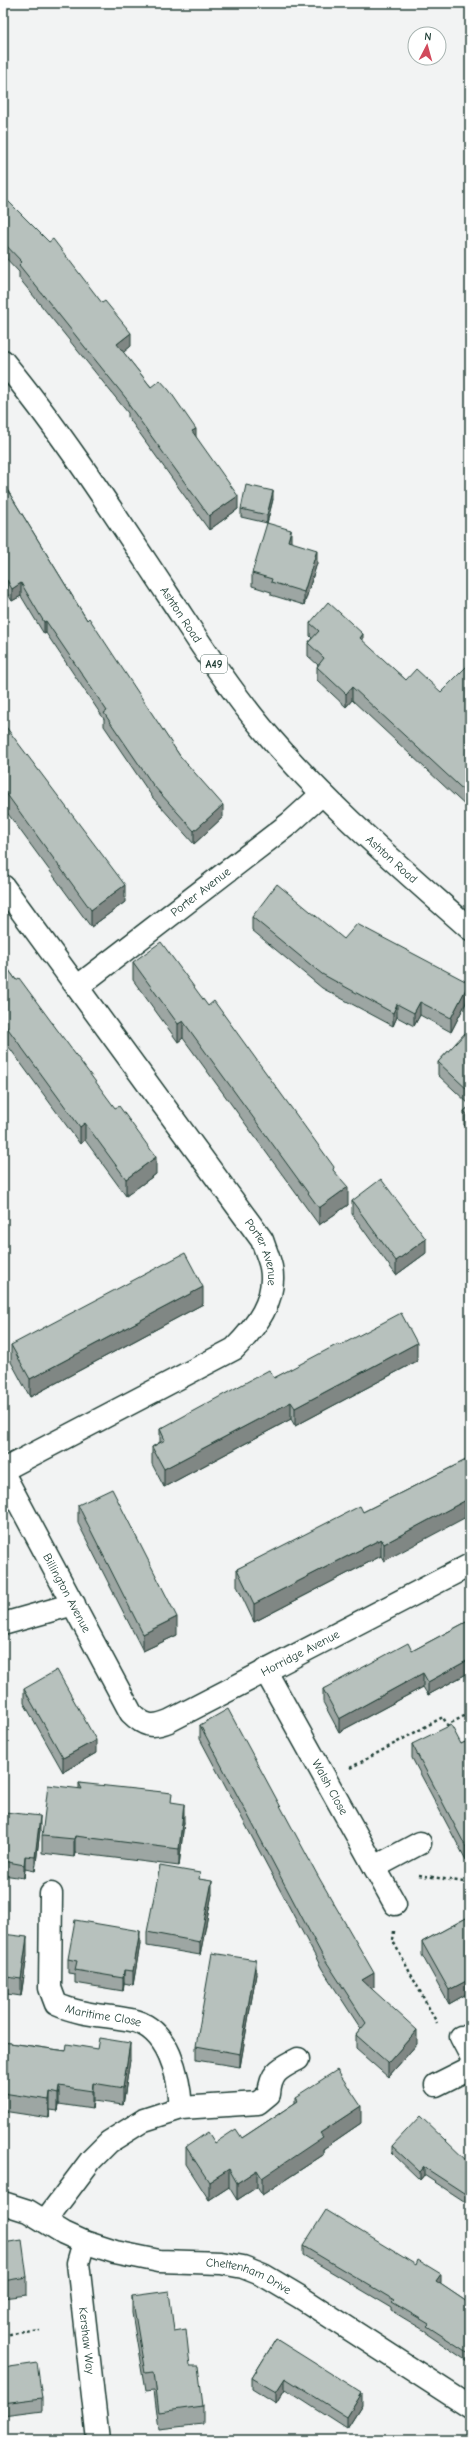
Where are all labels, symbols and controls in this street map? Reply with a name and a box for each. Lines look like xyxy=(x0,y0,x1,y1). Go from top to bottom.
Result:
north arrow xyxy=(407,26,447,66)
text: N xyxy=(424,30,432,43)
street label: Ashton Road xyxy=(157,584,205,645)
road number: A49 xyxy=(201,655,227,673)
street label: Ashton Road xyxy=(363,832,420,886)
street label: Porter Avenue xyxy=(168,864,233,919)
street label: Porter Avenue xyxy=(242,1216,279,1286)
street label: Billington Avenue xyxy=(40,1551,94,1635)
street label: Horridge Avenue xyxy=(258,1627,342,1679)
street label: Walsh Close xyxy=(309,1757,351,1817)
street label: Maritime Close xyxy=(64,2001,144,2030)
street label: Cheltenham Drive xyxy=(206,2256,294,2297)
street label: Kershaw Way xyxy=(76,2306,98,2376)

